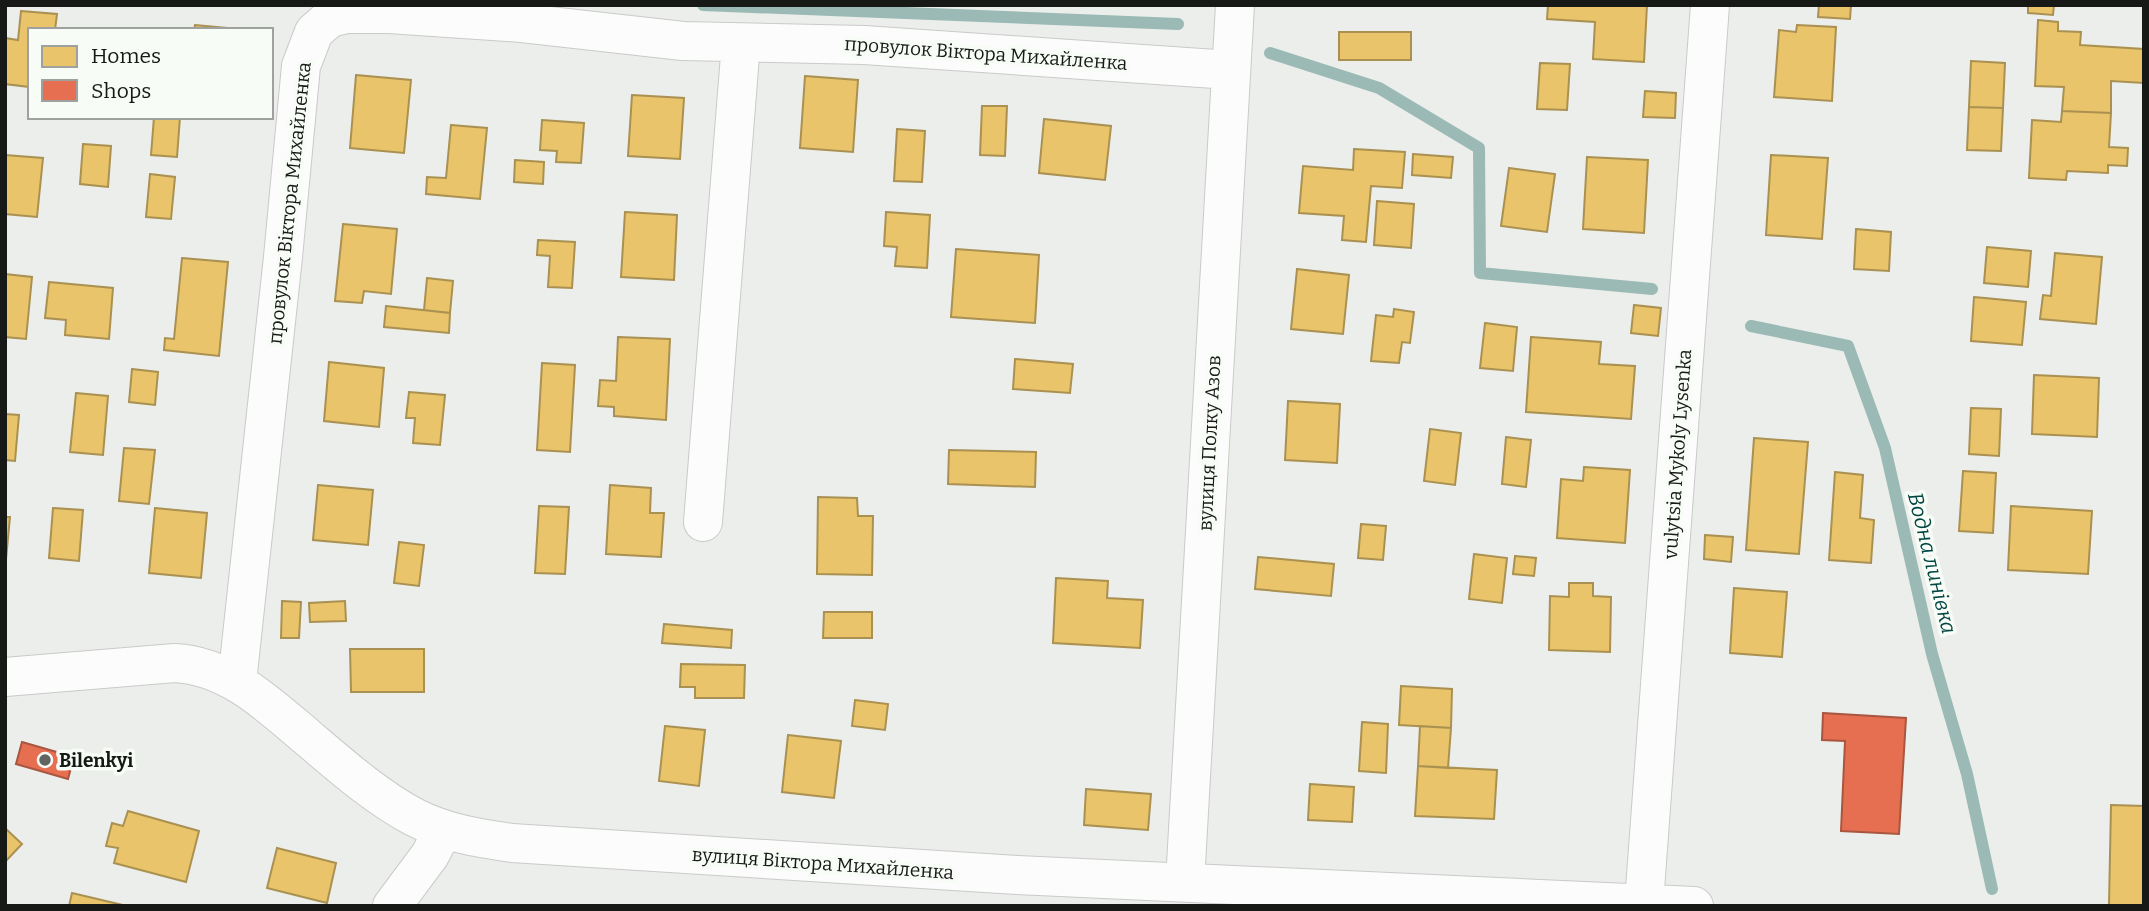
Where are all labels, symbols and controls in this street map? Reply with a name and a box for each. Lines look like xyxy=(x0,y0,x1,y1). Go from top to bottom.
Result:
legend xyxy=(28,28,273,119)
street label: провулок Віктора Михайленка xyxy=(844,32,1129,75)
text: Homes xyxy=(91,43,161,69)
street label: провулок Віктора Михайленка xyxy=(263,60,316,345)
text: Shops xyxy=(91,78,151,104)
street label: vulytsia Mykoly Lysenka xyxy=(1659,348,1696,561)
street label: вулиця Полку Азов xyxy=(1193,355,1226,531)
water label: Водна линівка xyxy=(1902,490,1962,636)
place label: Bilenkyi xyxy=(59,749,133,772)
marker: Bilenkyi xyxy=(37,752,53,768)
street label: вулиця Віктора Михайленка xyxy=(691,843,955,884)

